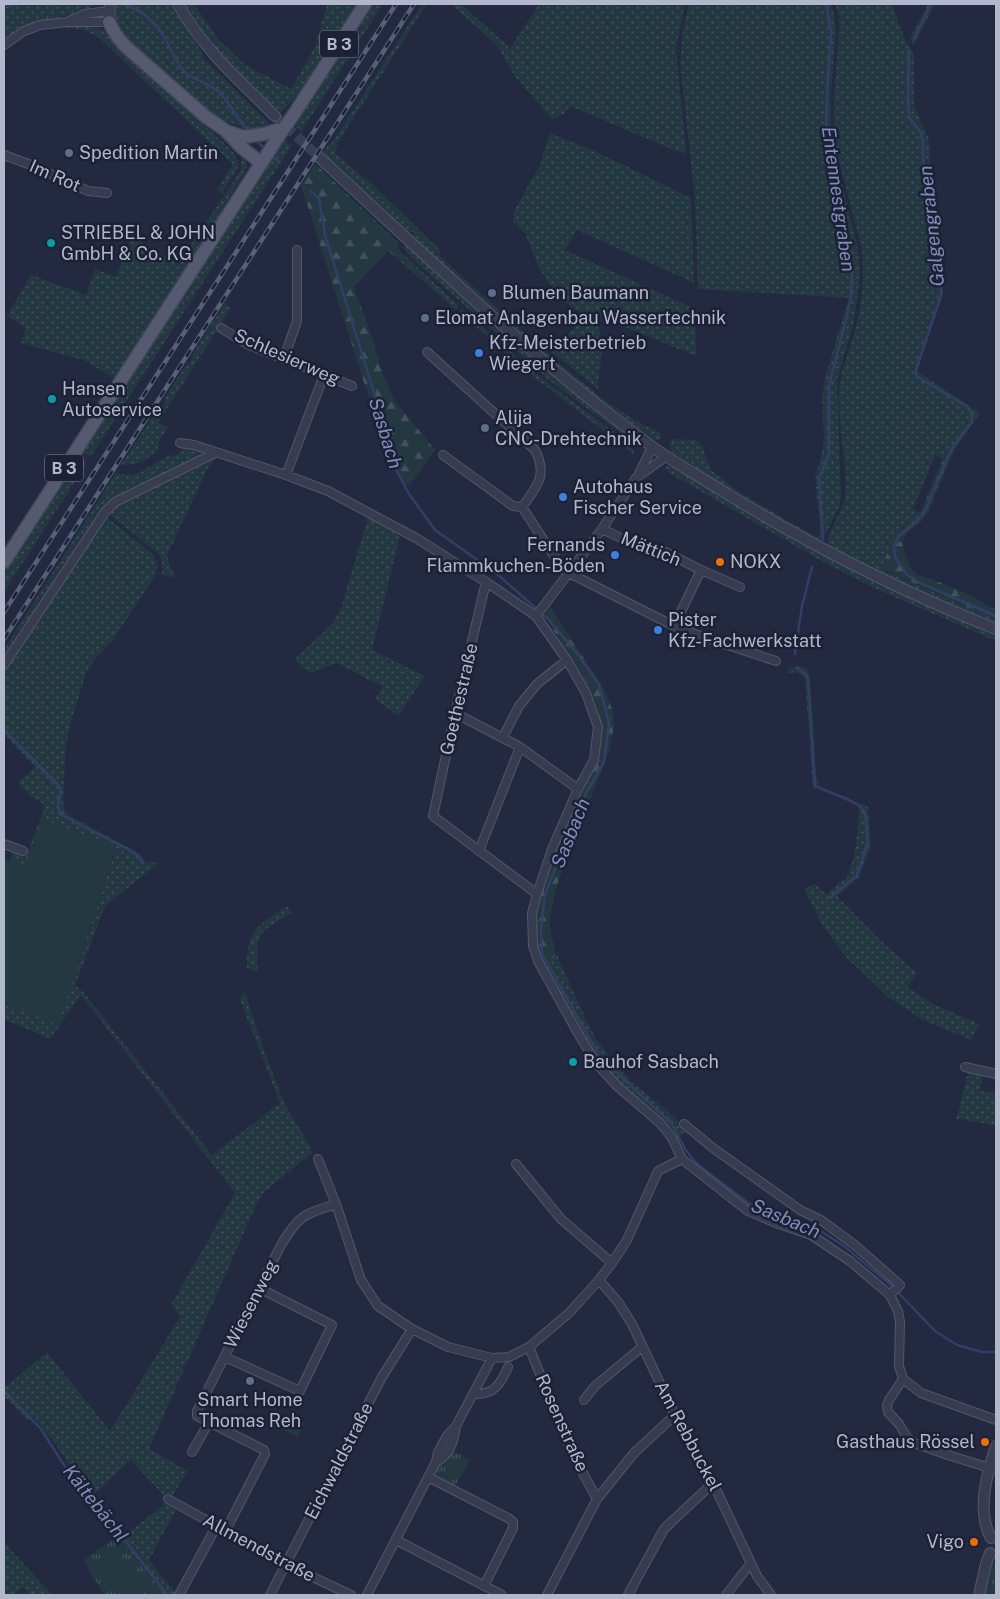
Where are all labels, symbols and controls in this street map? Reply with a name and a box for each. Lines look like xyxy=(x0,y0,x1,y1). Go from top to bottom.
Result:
road number: B 3 xyxy=(320,31,358,58)
water label: Entennestgraben xyxy=(818,125,860,273)
place label: Spedition Martin xyxy=(79,142,218,163)
marker: Spedition Martin xyxy=(63,147,75,159)
street label: Im Rot xyxy=(26,155,84,196)
water label: Galgengraben xyxy=(914,164,948,288)
place label: STRIEBEL & JOHN GmbH & Co. KG xyxy=(61,222,215,264)
marker: STRIEBEL & JOHN GmbH & Co. KG xyxy=(45,237,57,249)
place label: Blumen Baumann xyxy=(502,282,649,303)
marker: Blumen Baumann xyxy=(486,287,498,299)
place label: Elomat Anlagenbau Wassertechnik xyxy=(435,307,726,328)
marker: Elomat Anlagenbau Wassertechnik xyxy=(419,312,431,324)
street label: Schlesierweg xyxy=(231,324,343,389)
place label: Kfz-Meisterbetrieb Wiegert xyxy=(489,332,646,374)
marker: Kfz-Meisterbetrieb Wiegert xyxy=(473,347,485,359)
place label: Hansen Autoservice xyxy=(62,378,162,420)
marker: Hansen Autoservice xyxy=(46,393,58,405)
water label: Sasbach xyxy=(365,395,407,471)
place label: Alija CNC-Drehtechnik xyxy=(495,407,642,449)
marker: Alija CNC-Drehtechnik xyxy=(479,422,491,434)
road number: B 3 xyxy=(45,454,83,482)
place label: Autohaus Fischer Service xyxy=(573,476,702,518)
marker: Autohaus Fischer Service xyxy=(557,491,569,503)
street label: Mättich xyxy=(618,527,684,570)
place label: Fernands Flammkuchen-Böden xyxy=(426,534,605,576)
marker: Fernands Flammkuchen-Böden xyxy=(609,549,621,561)
place label: NOKX xyxy=(730,551,781,572)
marker: NOKX xyxy=(714,556,726,568)
place label: Pister Kfz-Fachwerkstatt xyxy=(668,609,822,651)
marker: Pister Kfz-Fachwerkstatt xyxy=(652,624,664,636)
street label: Goethestraße xyxy=(435,641,482,757)
water label: Sasbach xyxy=(546,795,594,871)
place label: Bauhof Sasbach xyxy=(583,1051,719,1072)
marker: Bauhof Sasbach xyxy=(567,1056,579,1068)
water label: Sasbach xyxy=(748,1194,824,1242)
street label: Wiesenweg xyxy=(219,1256,282,1351)
street label: Rosenstraße xyxy=(532,1371,593,1475)
marker: Smart Home Thomas Reh xyxy=(244,1375,256,1387)
street label: Am Rebbuckel xyxy=(651,1377,726,1494)
place label: Smart Home Thomas Reh xyxy=(197,1389,303,1431)
street label: Eichwaldstraße xyxy=(300,1399,377,1523)
place label: Gasthaus Rössel xyxy=(836,1431,975,1452)
marker: Gasthaus Rössel xyxy=(979,1436,991,1448)
water label: Kältebächl xyxy=(59,1460,133,1546)
street label: Allmendstraße xyxy=(200,1509,319,1586)
place label: Vigo xyxy=(926,1531,964,1552)
marker: Vigo xyxy=(968,1536,980,1548)

